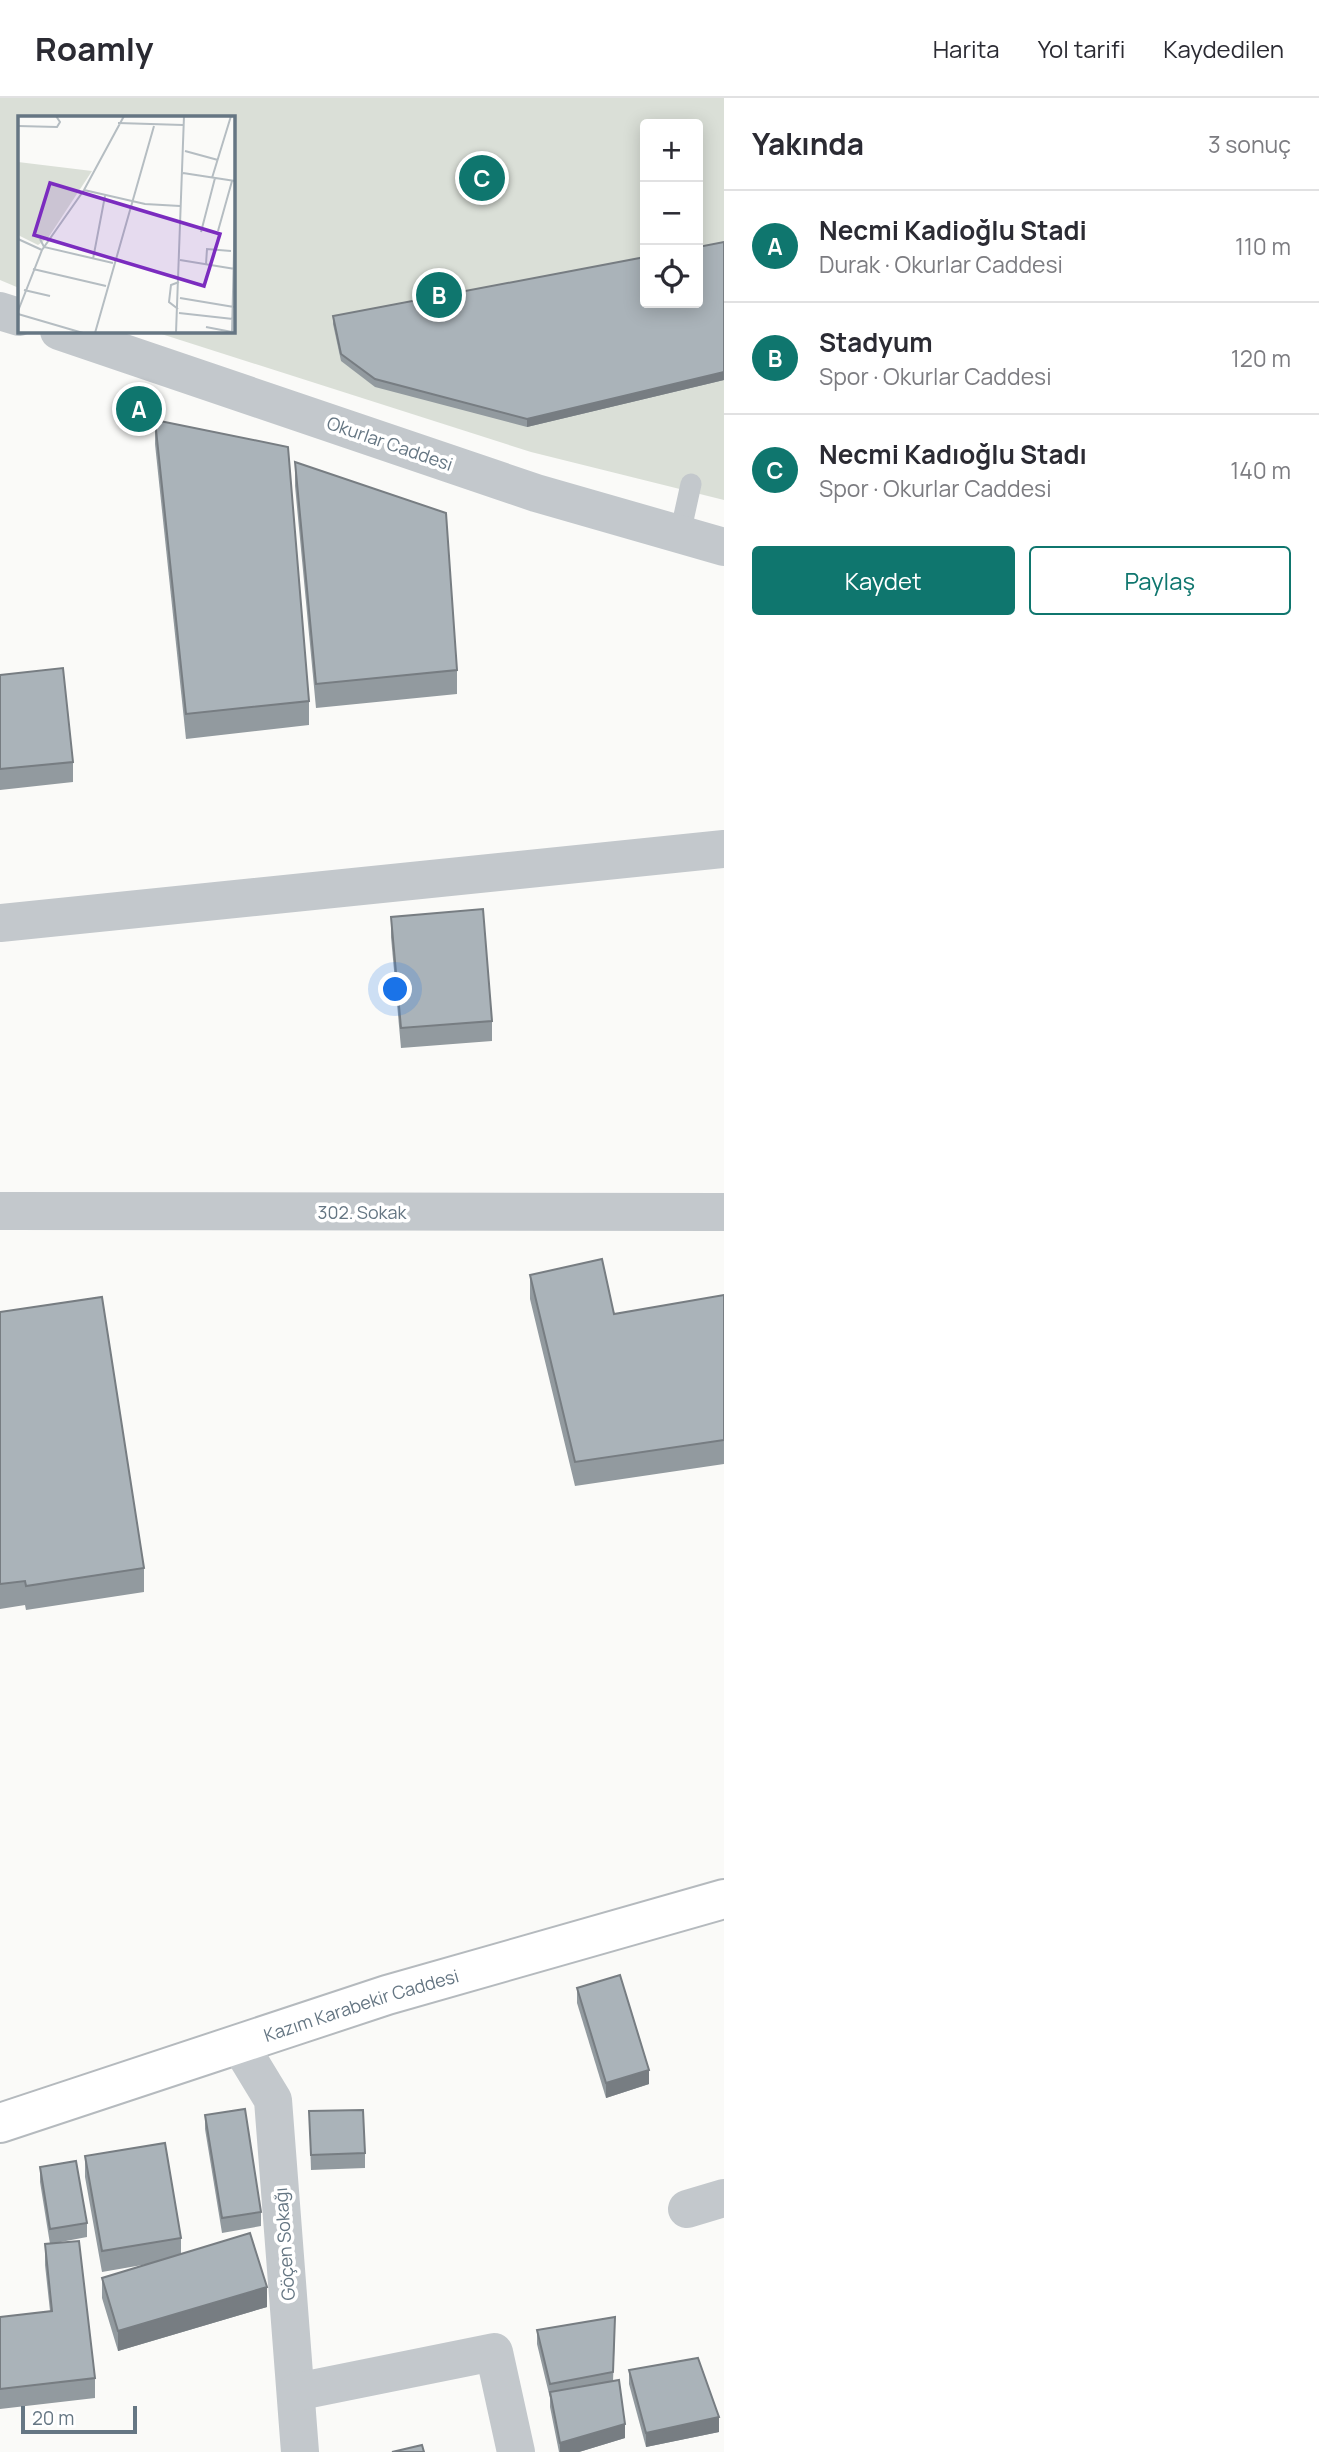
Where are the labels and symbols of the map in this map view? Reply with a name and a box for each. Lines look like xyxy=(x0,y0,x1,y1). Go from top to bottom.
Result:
inset map xyxy=(18,116,234,332)
pin: C xyxy=(459,152,505,204)
pin: B xyxy=(416,269,462,321)
pin: A xyxy=(116,383,162,435)
street label: Okurlar Caddesi xyxy=(324,410,456,476)
your location xyxy=(378,972,412,1006)
street label: 302. Sokak xyxy=(318,1200,408,1224)
street label: Kazım Karabekir Caddesi xyxy=(261,1963,461,2047)
street label: Göçen Sokağı xyxy=(268,2187,300,2301)
scale bar xyxy=(21,2403,136,2435)

